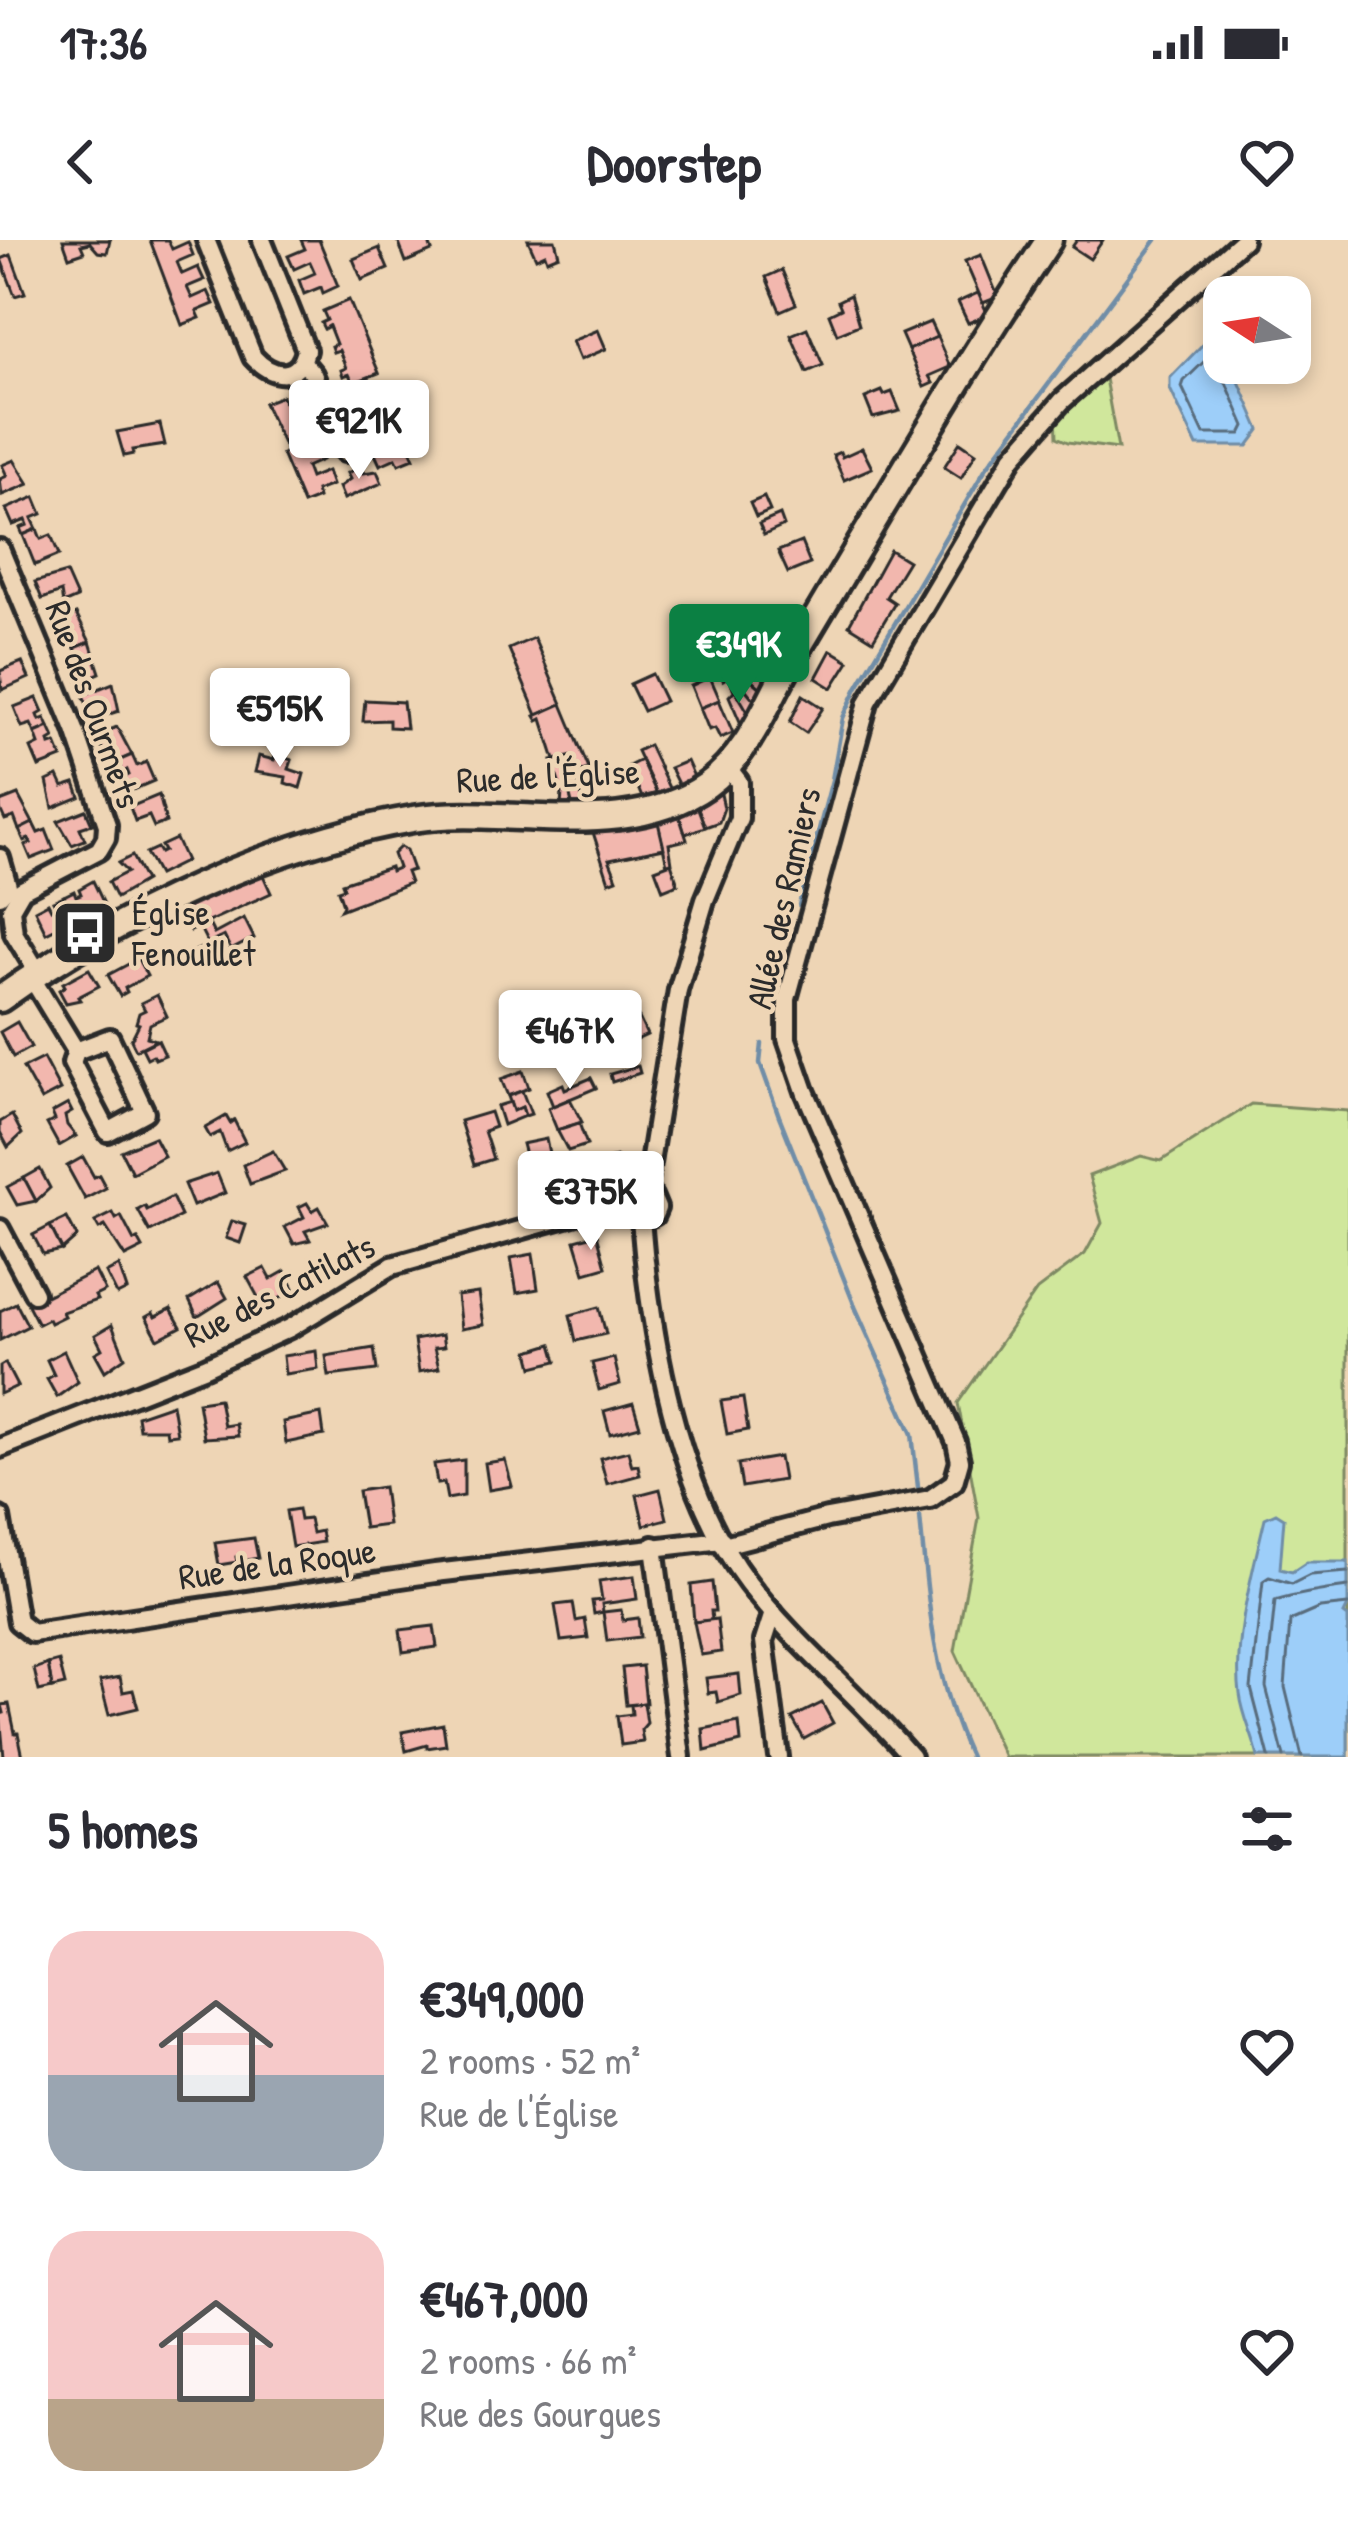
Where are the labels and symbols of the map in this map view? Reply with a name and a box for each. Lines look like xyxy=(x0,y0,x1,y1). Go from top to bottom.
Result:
north arrow xyxy=(1203,276,1311,384)
pin: €921K xyxy=(275,380,443,482)
street label: Rue des Ourmets xyxy=(34,593,155,814)
pin: €349K xyxy=(655,604,823,706)
pin: €515K xyxy=(196,668,364,770)
street label: Rue de l'Église xyxy=(455,745,641,804)
street label: Allée des Ramiers xyxy=(733,782,832,1013)
place label: Église Fenouillet xyxy=(131,887,256,977)
bus stop icon: Église Fenouillet xyxy=(50,898,120,968)
pin: €467K xyxy=(486,990,654,1092)
pin: €375K xyxy=(507,1151,675,1253)
street label: Rue des Catilats xyxy=(175,1220,383,1359)
street label: Rue de la Roque xyxy=(175,1524,378,1601)

